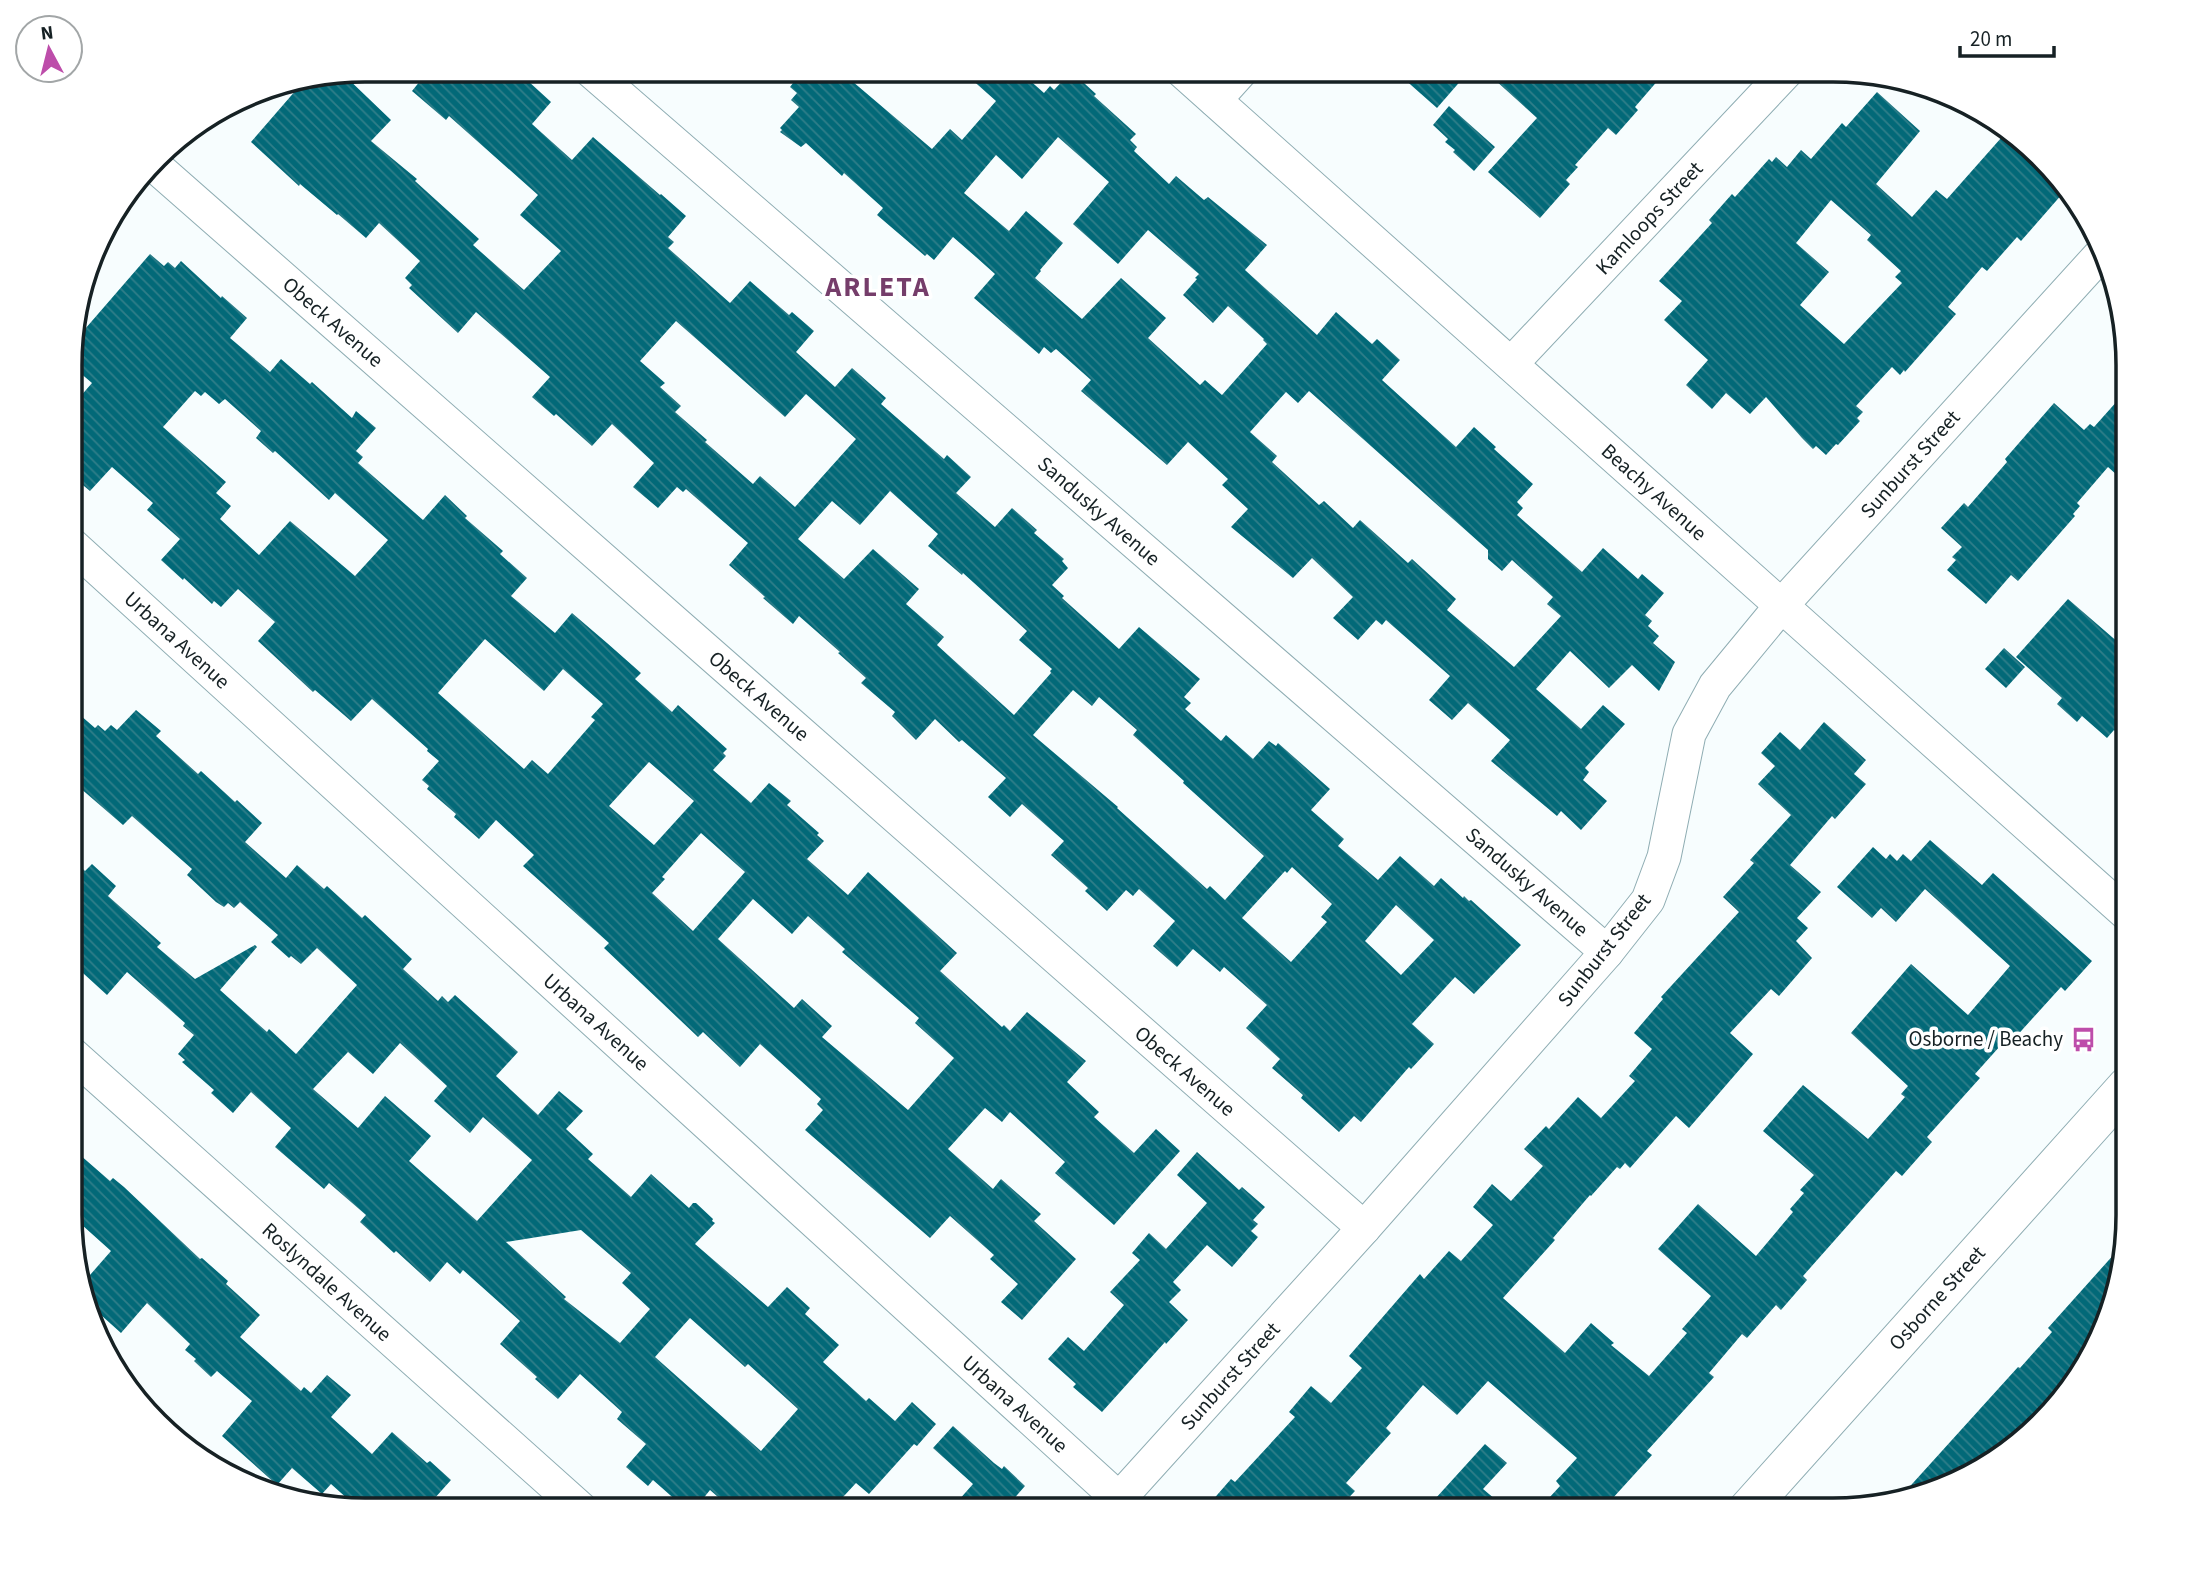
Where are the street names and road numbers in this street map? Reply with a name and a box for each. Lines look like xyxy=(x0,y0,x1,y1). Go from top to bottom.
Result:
street label: Kamloops Street xyxy=(1588,155,1710,281)
street label: Obeck Avenue xyxy=(276,270,390,374)
street label: Sunburst Street xyxy=(1853,403,1967,525)
street label: Beachy Avenue xyxy=(1595,436,1713,548)
street label: Sandusky Avenue xyxy=(1031,449,1167,573)
street label: Urbana Avenue xyxy=(117,584,237,696)
street label: Obeck Avenue xyxy=(702,644,816,748)
street label: Sandusky Avenue xyxy=(1459,820,1595,944)
street label: Sunburst Street xyxy=(1550,887,1658,1013)
street label: Urbana Avenue xyxy=(536,966,656,1078)
street label: Obeck Avenue xyxy=(1128,1019,1242,1123)
street label: Roslyndale Avenue xyxy=(255,1215,399,1349)
street label: Osborne Street xyxy=(1882,1239,1992,1357)
street label: Sunburst Street xyxy=(1173,1315,1287,1437)
street label: Urbana Avenue xyxy=(955,1348,1075,1460)

